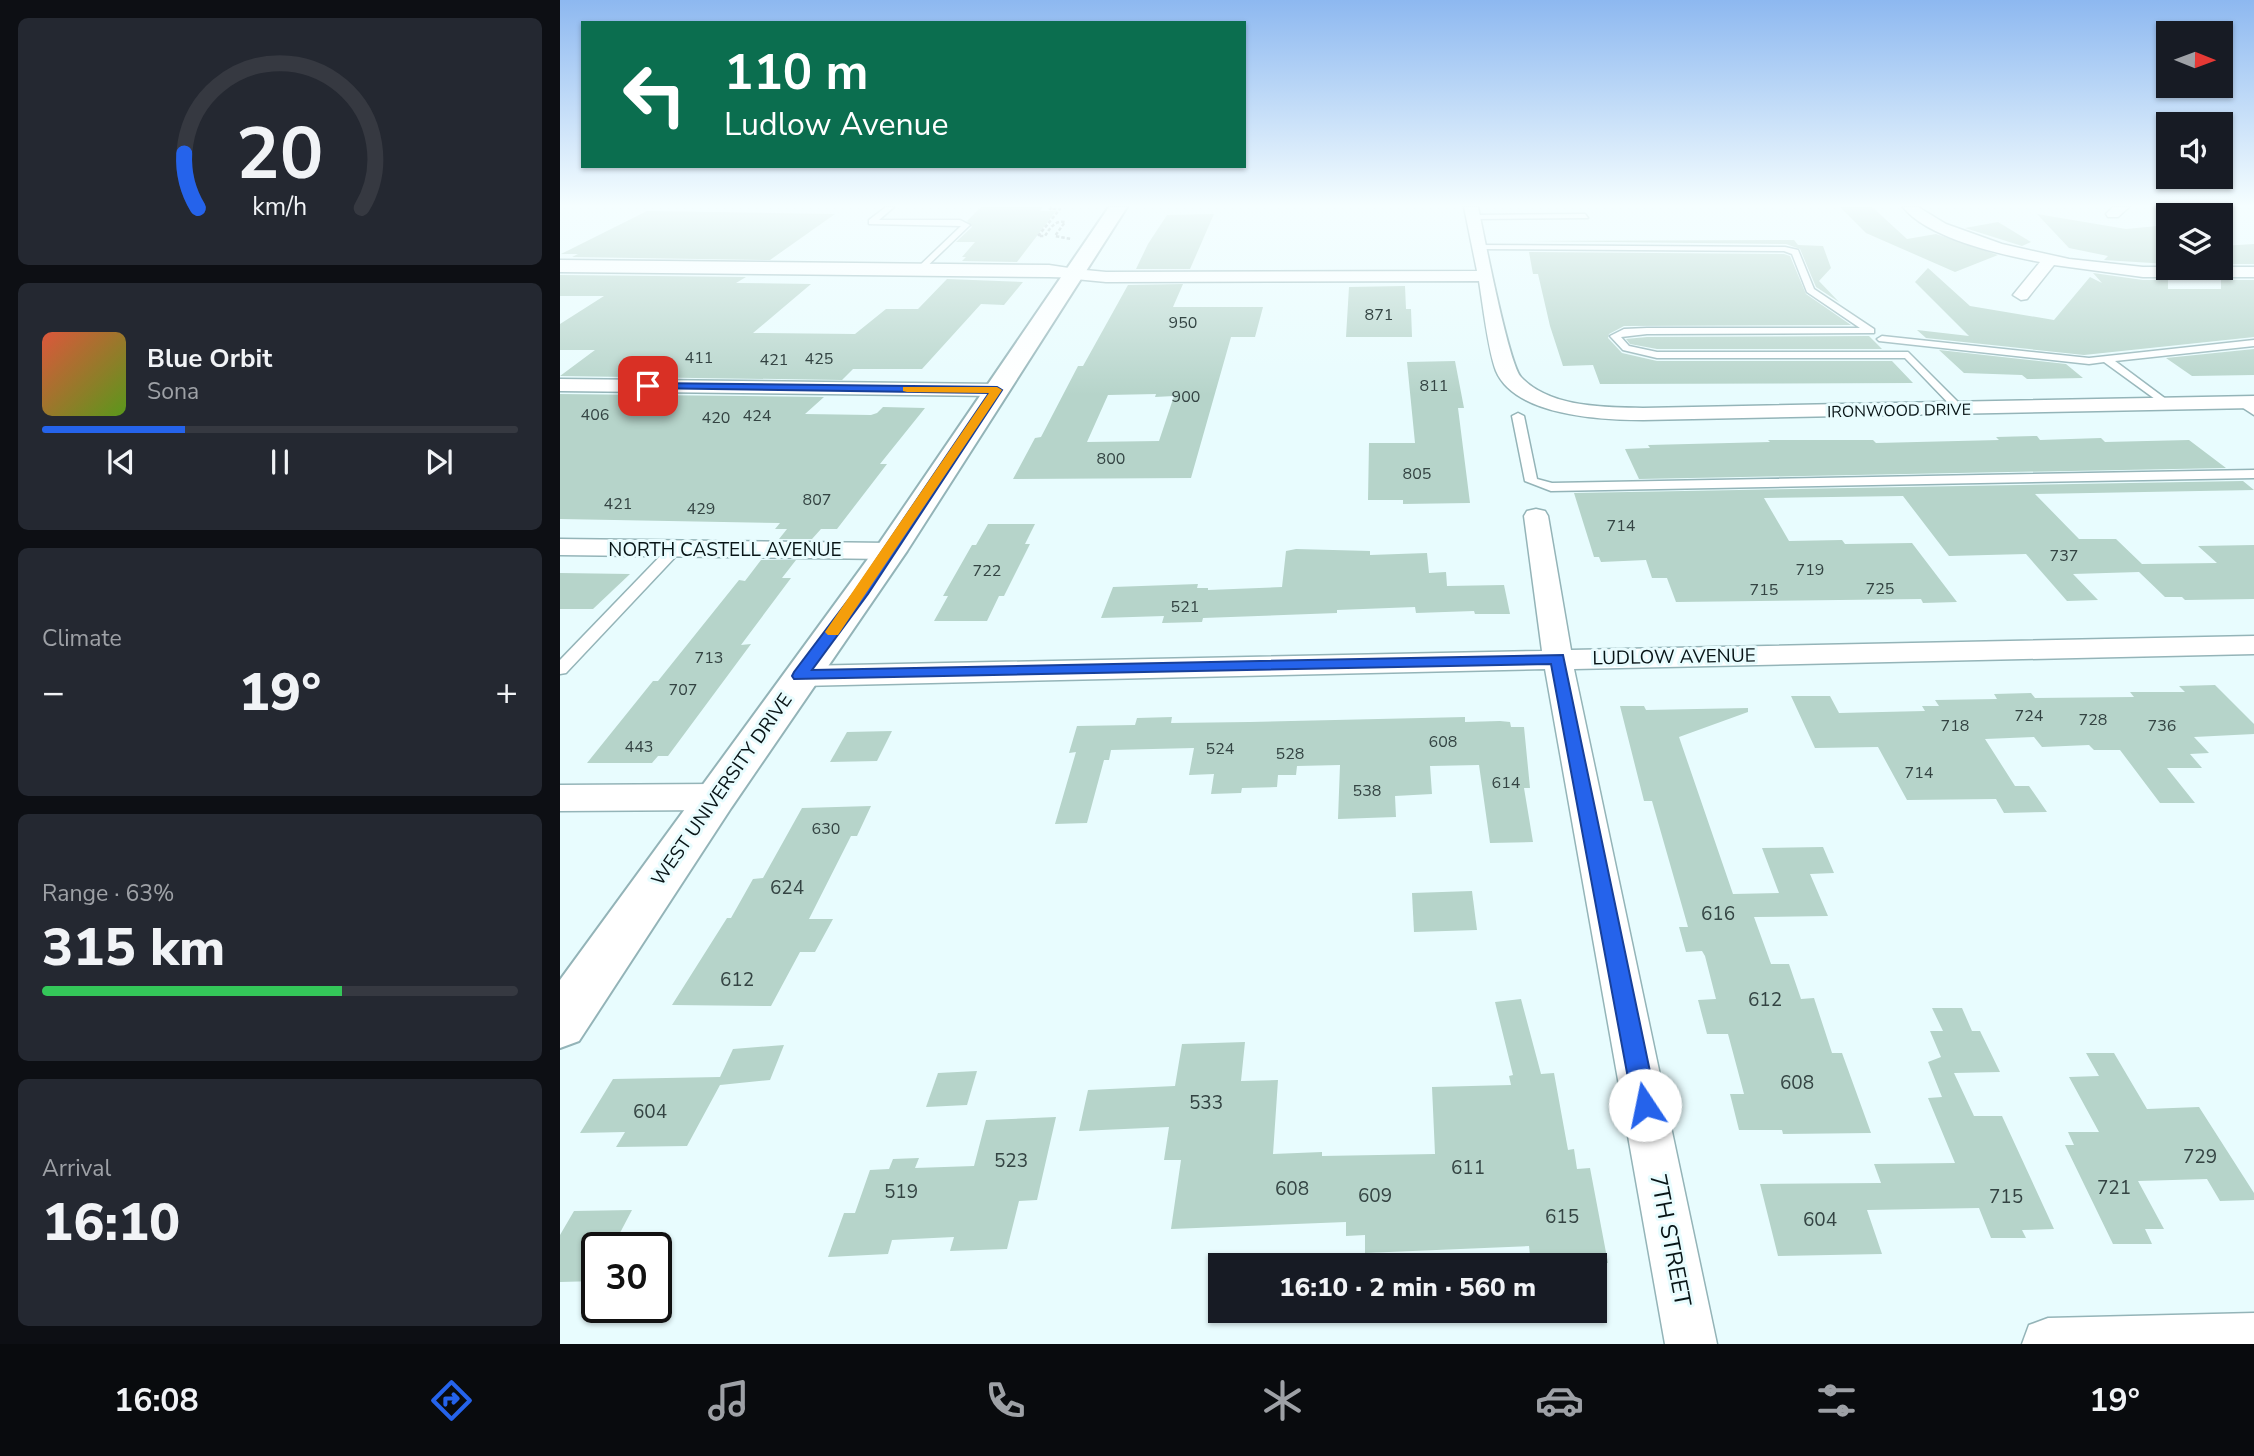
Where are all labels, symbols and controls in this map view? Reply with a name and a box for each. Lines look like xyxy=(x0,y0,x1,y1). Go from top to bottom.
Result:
north arrow xyxy=(2156,21,2233,98)
map controls xyxy=(2156,21,2233,280)
text: 110 m xyxy=(724,39,868,106)
icon: left xyxy=(609,49,700,140)
text: Ludlow Avenue xyxy=(724,103,949,146)
text: 20 xyxy=(236,104,324,204)
button: sound xyxy=(2156,112,2233,189)
text: km/h xyxy=(252,189,308,223)
button: layers xyxy=(2156,203,2233,280)
house number: 871 xyxy=(1365,304,1393,326)
house number: 950 xyxy=(1169,312,1197,334)
text: Blue Orbit xyxy=(147,341,272,376)
house number: 411 xyxy=(685,347,713,369)
house number: 425 xyxy=(805,348,833,370)
house number: 421 xyxy=(760,349,788,371)
pin xyxy=(618,356,678,416)
icon: arrive xyxy=(629,367,667,405)
house number: 811 xyxy=(1420,375,1448,397)
text: Sona xyxy=(147,376,199,407)
house number: 900 xyxy=(1172,386,1200,408)
street label: IRONWOOD DRIVE xyxy=(1827,399,1971,423)
house number: 406 xyxy=(581,404,609,426)
house number: 424 xyxy=(743,405,772,427)
house number: 420 xyxy=(702,407,730,429)
icon: previous xyxy=(102,443,140,481)
icon: pause xyxy=(261,443,299,481)
icon: next xyxy=(420,443,458,481)
house number: 800 xyxy=(1097,448,1125,470)
house number: 805 xyxy=(1403,463,1431,485)
house number: 807 xyxy=(803,489,831,511)
house number: 421 xyxy=(604,493,632,515)
house number: 429 xyxy=(687,498,715,520)
house number: 714 xyxy=(1607,515,1636,537)
street label: NORTH CASTELL AVENUE xyxy=(608,537,842,563)
house number: 737 xyxy=(2050,545,2078,567)
house number: 719 xyxy=(1796,559,1824,581)
house number: 722 xyxy=(973,560,1001,582)
house number: 725 xyxy=(1866,578,1894,600)
house number: 715 xyxy=(1750,579,1778,601)
house number: 521 xyxy=(1171,596,1199,618)
text: Climate xyxy=(42,623,122,654)
street label: LUDLOW AVENUE xyxy=(1592,643,1756,671)
house number: 713 xyxy=(695,647,723,669)
text: 19° xyxy=(239,657,321,728)
text: − xyxy=(42,667,65,718)
text: + xyxy=(495,667,518,718)
house number: 707 xyxy=(669,679,697,701)
street label: WEST UNIVERSITY DRIVE xyxy=(645,688,798,891)
house number: 724 xyxy=(2015,705,2044,727)
house number: 728 xyxy=(2079,709,2107,731)
house number: 718 xyxy=(1941,715,1969,737)
house number: 736 xyxy=(2148,715,2176,737)
house number: 608 xyxy=(1429,731,1457,753)
house number: 443 xyxy=(625,736,653,758)
house number: 524 xyxy=(1206,738,1235,760)
house number: 528 xyxy=(1276,743,1304,765)
house number: 714 xyxy=(1905,762,1934,784)
house number: 614 xyxy=(1492,772,1521,794)
house number: 538 xyxy=(1353,780,1381,802)
house number: 630 xyxy=(812,818,840,840)
house number: 624 xyxy=(770,875,804,901)
text: Range · 63% xyxy=(42,878,174,909)
house number: 616 xyxy=(1701,901,1735,927)
text: 315 km xyxy=(42,912,225,983)
house number: 612 xyxy=(720,967,754,993)
house number: 612 xyxy=(1748,987,1782,1013)
position arrow xyxy=(1608,1068,1682,1142)
house number: 608 xyxy=(1780,1070,1814,1096)
house number: 533 xyxy=(1189,1090,1223,1116)
house number: 604 xyxy=(633,1099,667,1125)
house number: 729 xyxy=(2183,1144,2217,1170)
house number: 523 xyxy=(994,1148,1028,1174)
text: Arrival xyxy=(42,1153,111,1184)
house number: 611 xyxy=(1451,1155,1485,1181)
street label: 7TH STREET xyxy=(1642,1171,1699,1309)
house number: 721 xyxy=(2097,1175,2131,1201)
house number: 608 xyxy=(1275,1176,1309,1202)
house number: 519 xyxy=(884,1179,918,1205)
house number: 609 xyxy=(1358,1183,1392,1209)
house number: 715 xyxy=(1989,1184,2023,1210)
text: 16:10 xyxy=(42,1187,180,1258)
house number: 615 xyxy=(1545,1204,1579,1230)
house number: 604 xyxy=(1803,1207,1837,1233)
speed limit sign: 30 xyxy=(581,1232,672,1323)
text: 16:10 · 2 min · 560 m xyxy=(1279,1270,1536,1305)
icon: directions xyxy=(427,1376,476,1425)
icon: music xyxy=(704,1376,753,1425)
icon: phone xyxy=(981,1376,1030,1425)
icon: climate xyxy=(1258,1376,1307,1425)
icon: car xyxy=(1535,1376,1584,1425)
icon: filters xyxy=(1812,1376,1861,1425)
text: 16:08 xyxy=(114,1379,199,1422)
text: 19° xyxy=(2089,1379,2140,1422)

